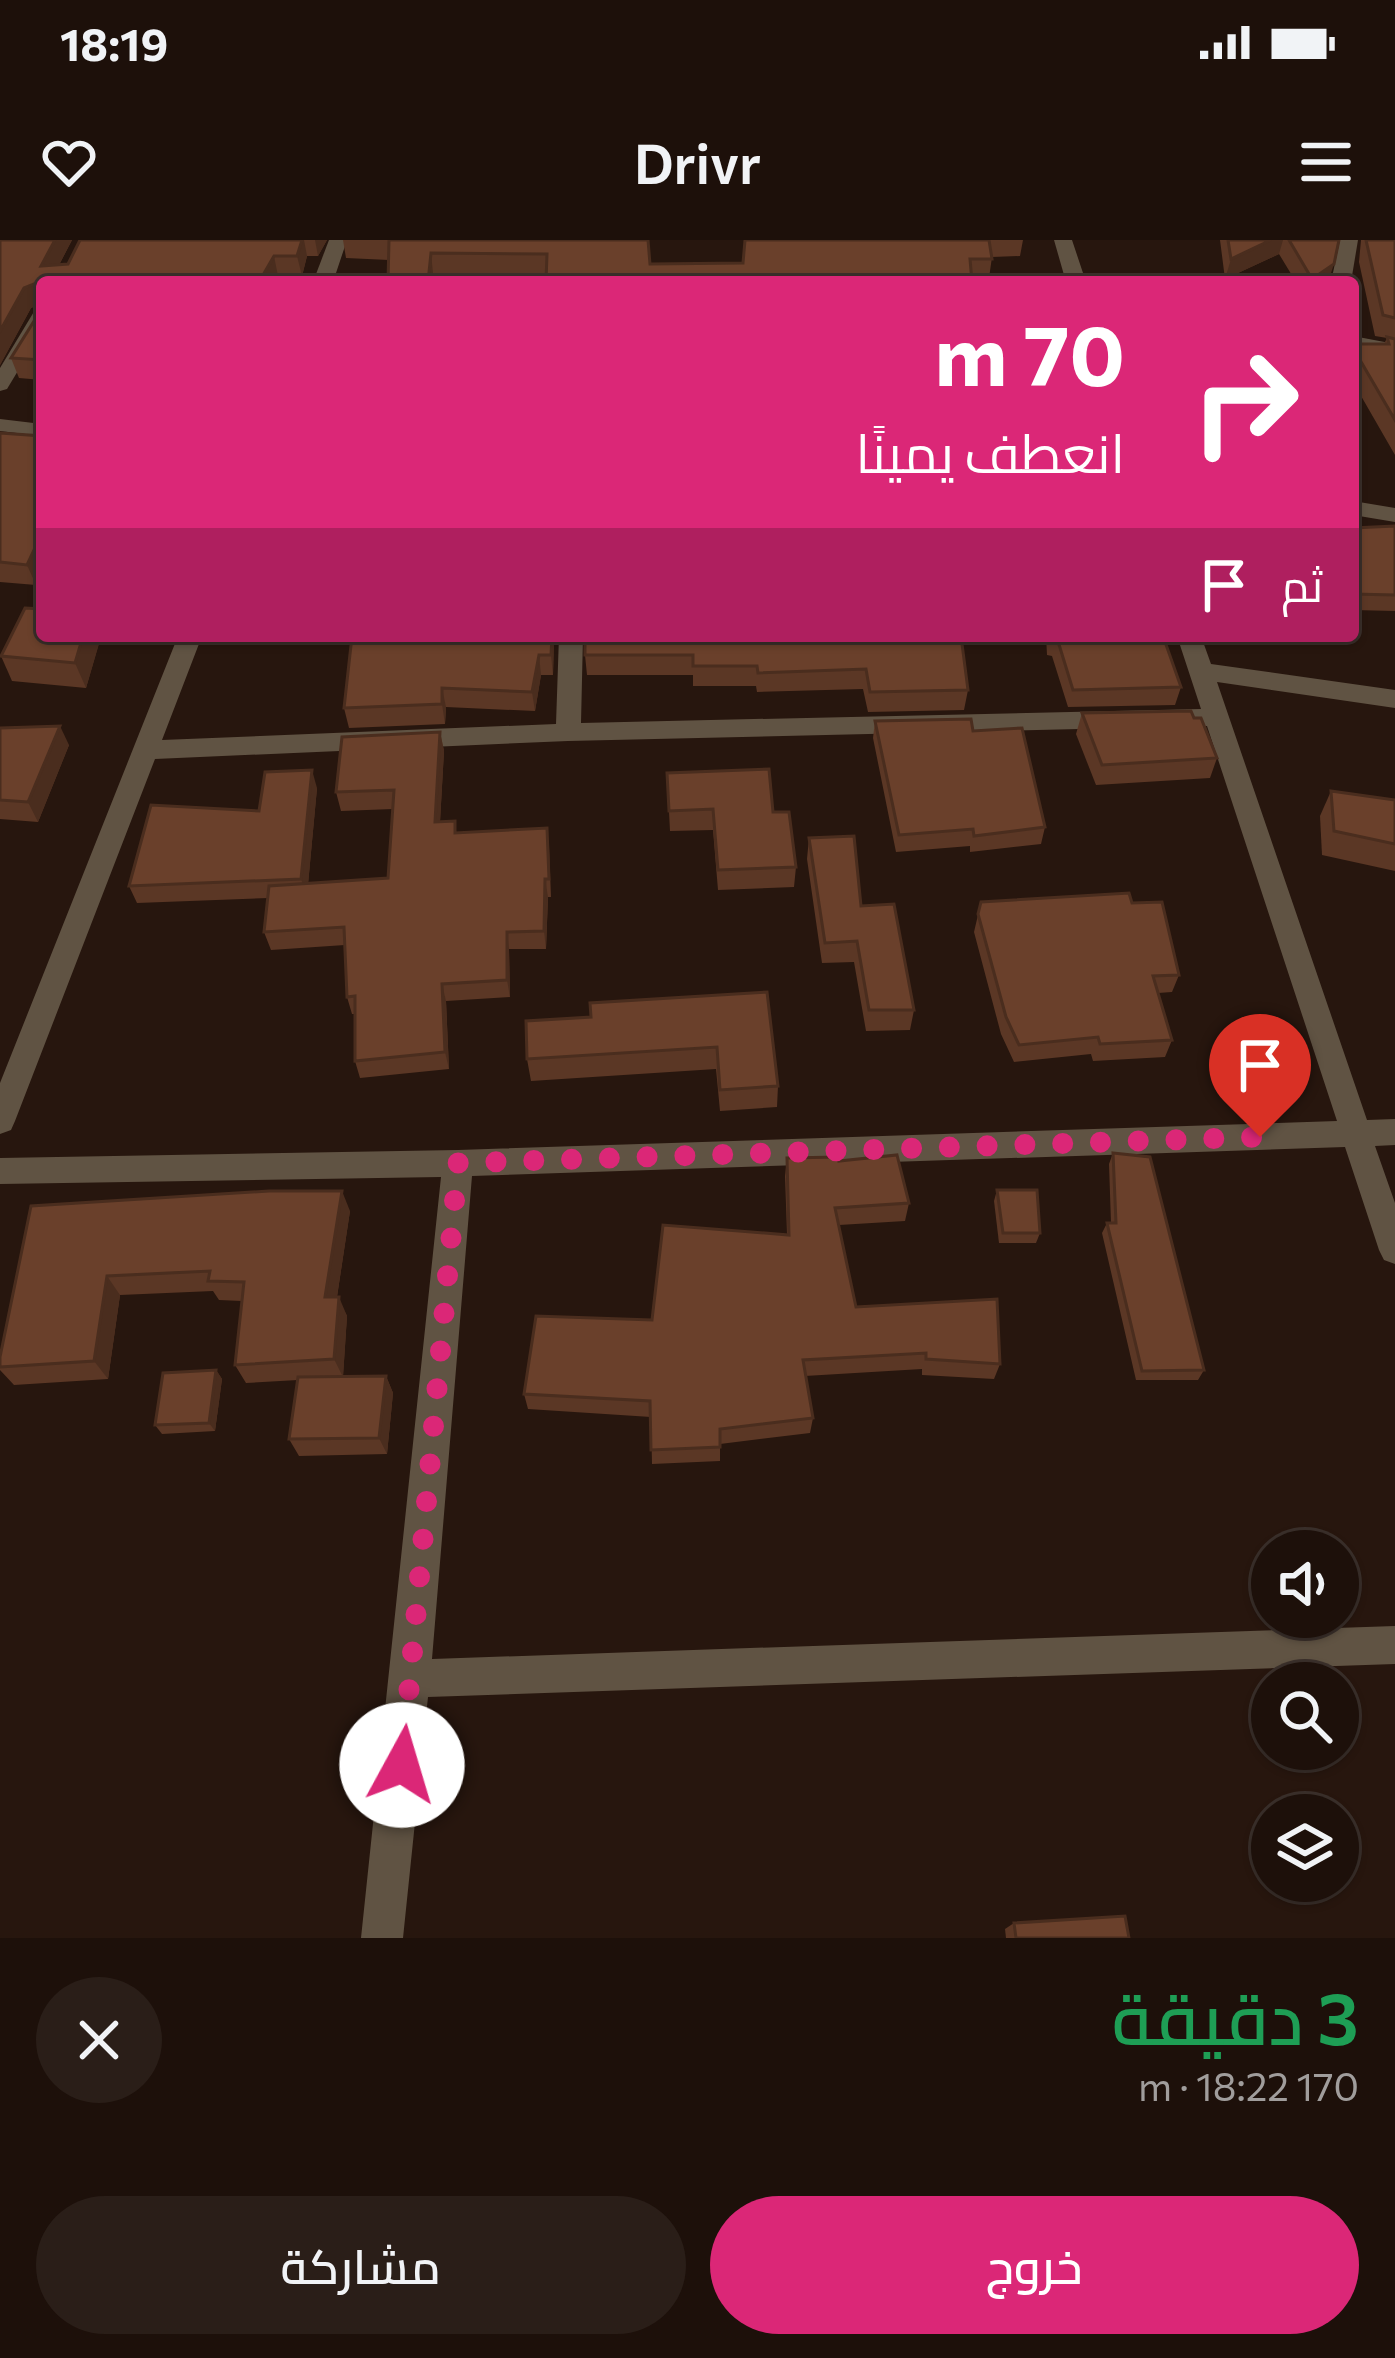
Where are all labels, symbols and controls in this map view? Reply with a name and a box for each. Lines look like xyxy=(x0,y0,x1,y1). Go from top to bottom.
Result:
text: 18:19 xyxy=(60,15,168,70)
icon: heart xyxy=(36,129,102,195)
text: Drivr xyxy=(634,129,761,195)
icon: menu xyxy=(1293,129,1359,195)
text: 70 m xyxy=(934,301,1125,403)
icon: right xyxy=(1167,324,1323,480)
text: انعطف يمينًا xyxy=(855,418,1125,484)
icon: arrive xyxy=(1191,552,1257,618)
text: ثم xyxy=(1281,556,1323,611)
pin xyxy=(1209,1014,1311,1137)
icon: arrive xyxy=(1227,1032,1293,1098)
map controls xyxy=(1251,1530,1359,1902)
button: sound xyxy=(1251,1530,1359,1638)
button: search xyxy=(1251,1662,1359,1770)
position arrow xyxy=(339,1702,465,1828)
button: layers xyxy=(1251,1794,1359,1902)
text: 3 دقيقة xyxy=(1112,1972,1359,2060)
button: close xyxy=(36,1977,162,2103)
text: 170 m · 18:22 xyxy=(1138,2061,1359,2109)
button: مشاركة xyxy=(36,2196,686,2334)
button: خروج xyxy=(710,2196,1359,2334)

